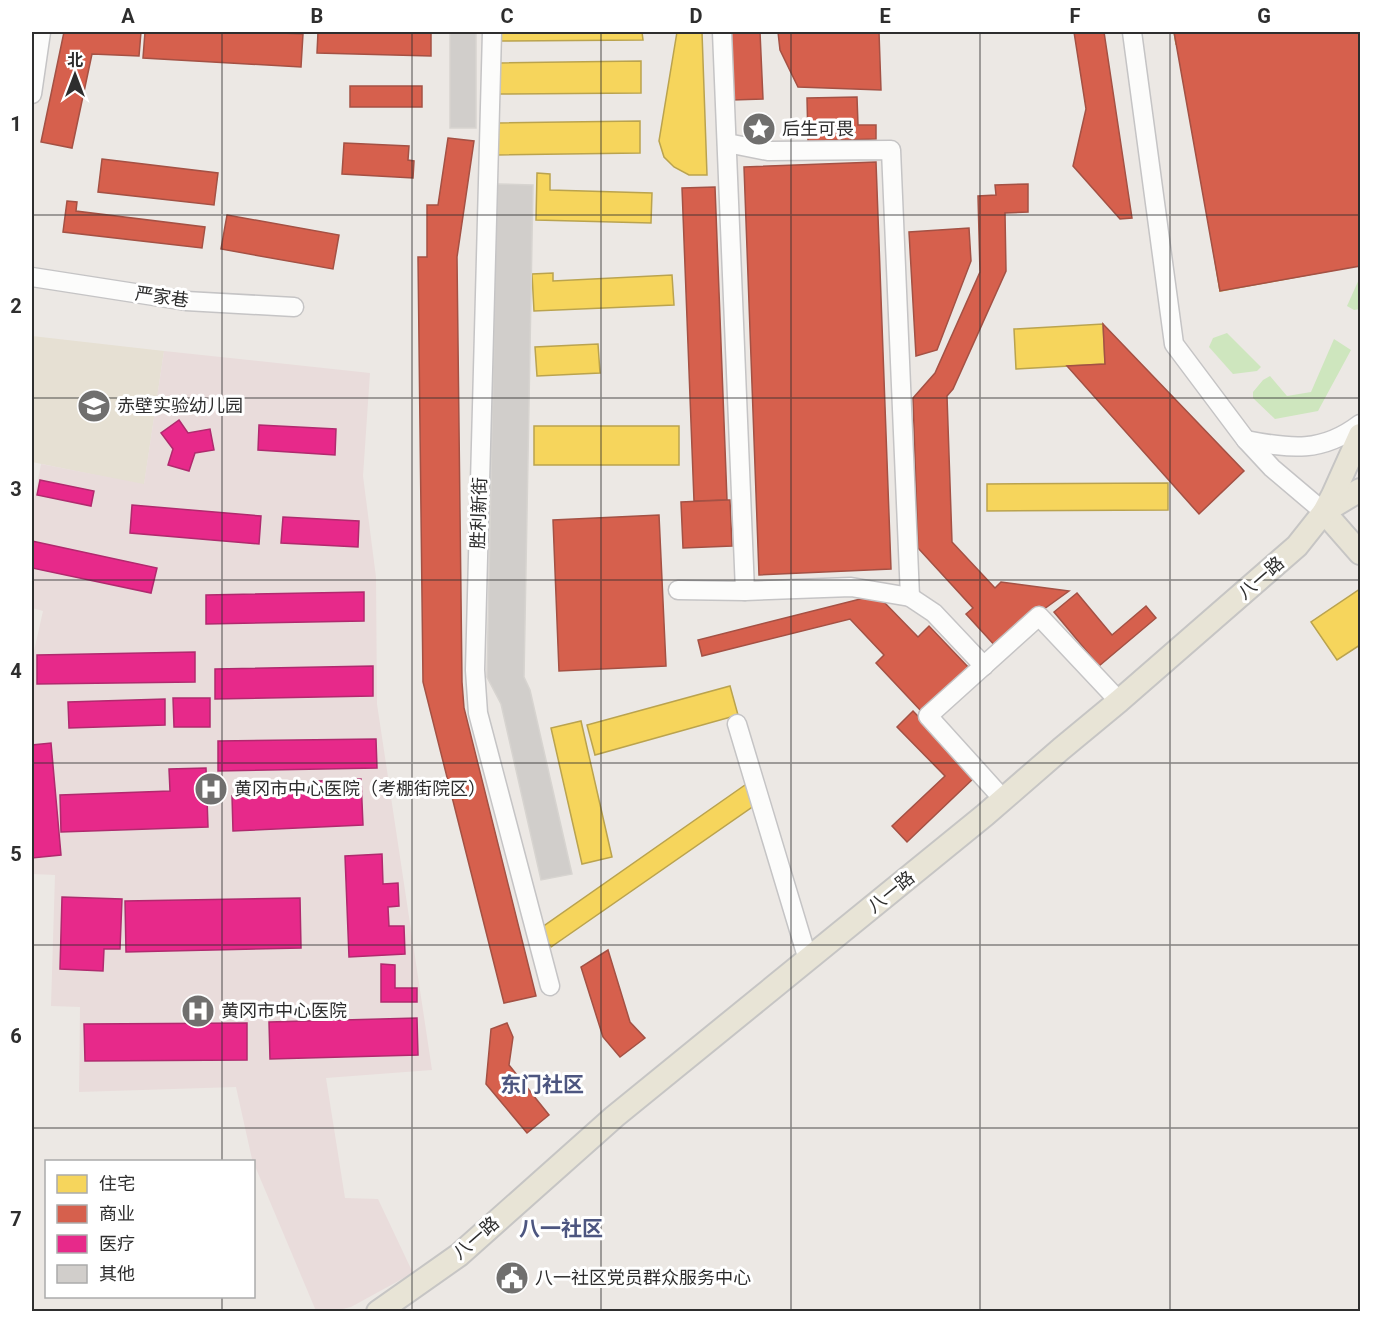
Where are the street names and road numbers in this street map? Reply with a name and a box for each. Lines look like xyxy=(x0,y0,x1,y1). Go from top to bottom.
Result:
street label: 严家巷 xyxy=(134,282,190,311)
street label: 胜利新街 xyxy=(467,477,490,549)
street label: 八一路 xyxy=(1233,552,1288,603)
street label: 八一路 xyxy=(863,866,918,917)
street label: 八一路 xyxy=(448,1212,503,1263)

